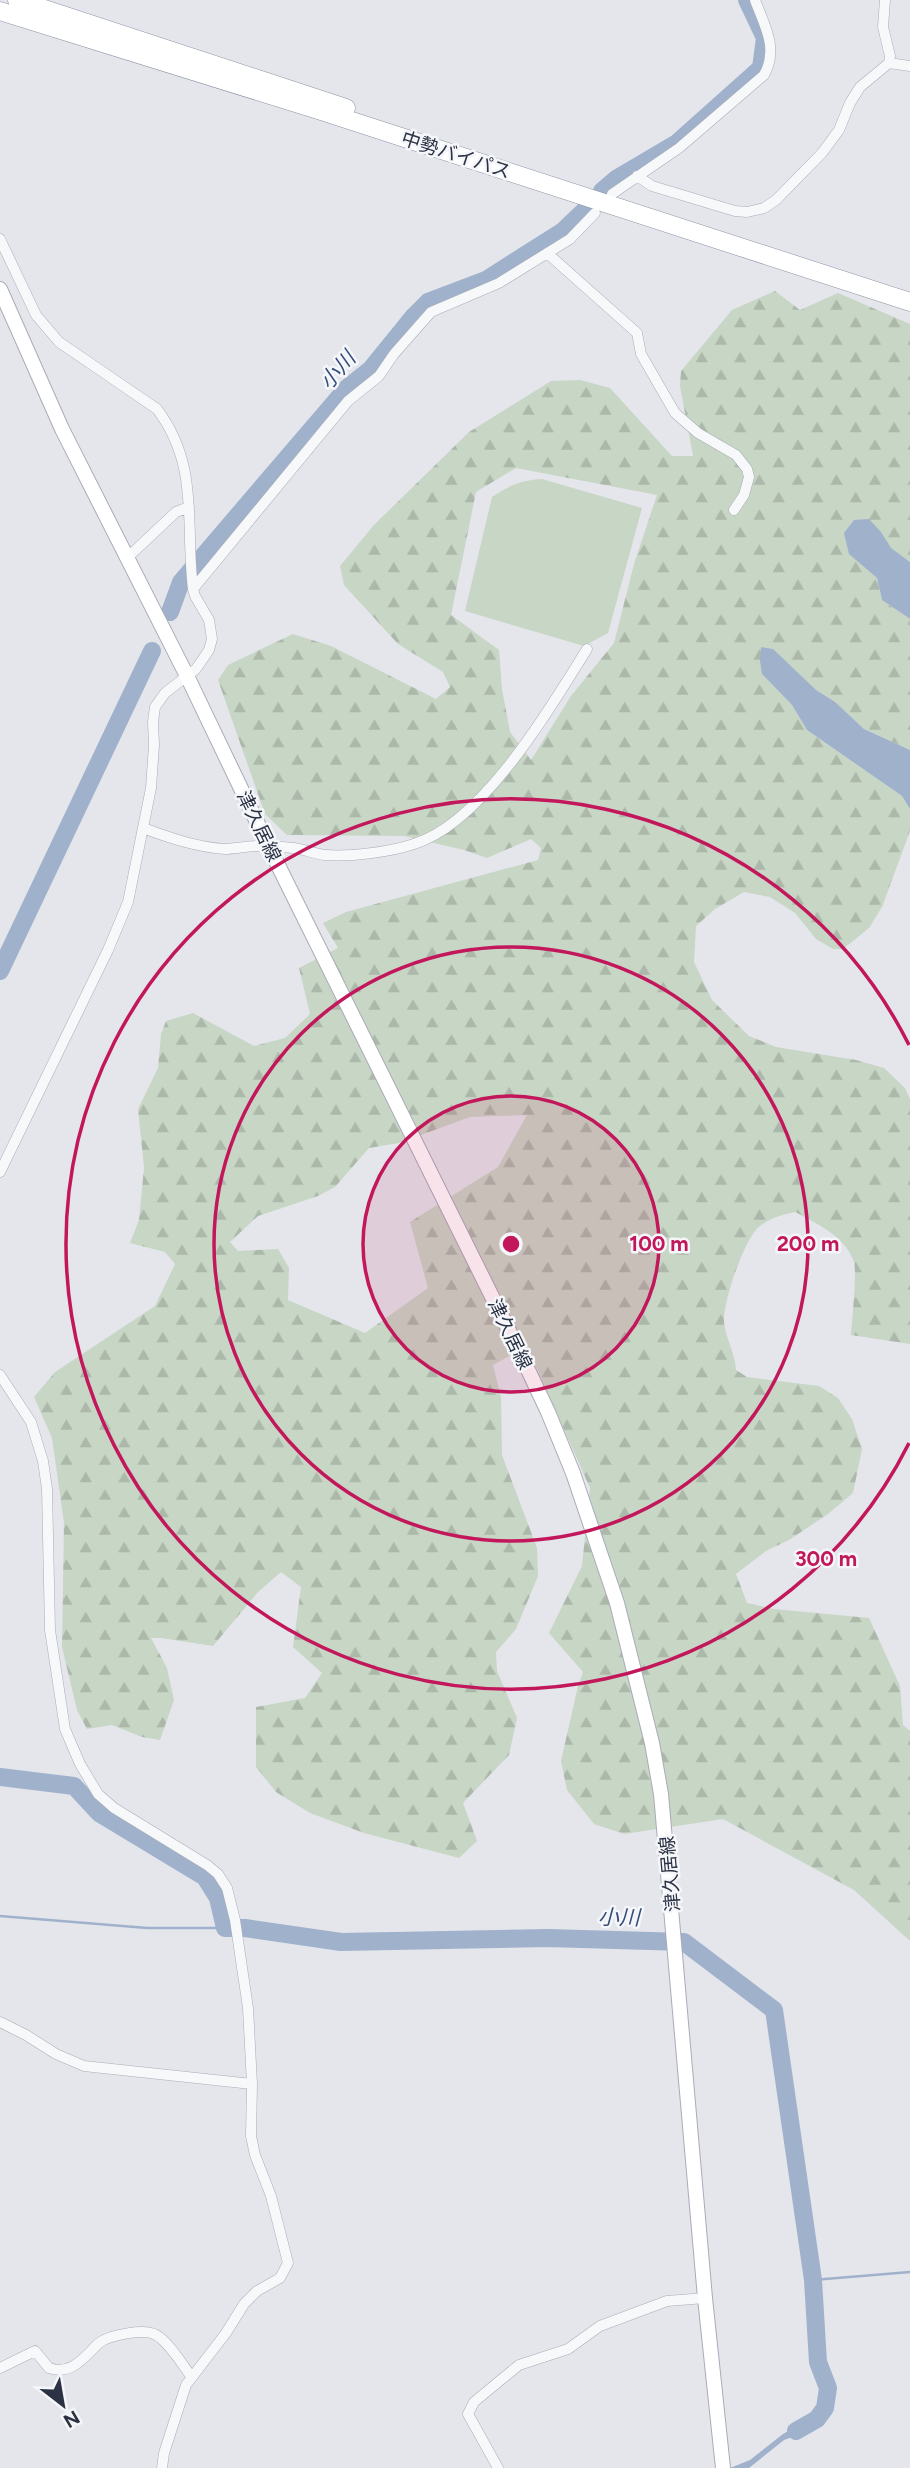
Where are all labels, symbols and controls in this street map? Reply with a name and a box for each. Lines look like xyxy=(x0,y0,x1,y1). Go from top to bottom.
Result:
street label: 中勢バイパス xyxy=(398,127,514,183)
water label: 小川 xyxy=(314,344,362,394)
street label: 津久居線 xyxy=(232,787,286,865)
text: 100 m xyxy=(629,1231,689,1256)
text: 200 m xyxy=(777,1231,839,1256)
centre of rings xyxy=(499,1232,523,1256)
street label: 津久居線 xyxy=(483,1295,537,1373)
text: 300 m xyxy=(795,1546,857,1571)
street label: 津久居線 xyxy=(655,1835,685,1913)
water label: 小川 xyxy=(598,1904,642,1930)
north arrow xyxy=(28,2370,98,2440)
text: N xyxy=(59,2406,84,2433)

